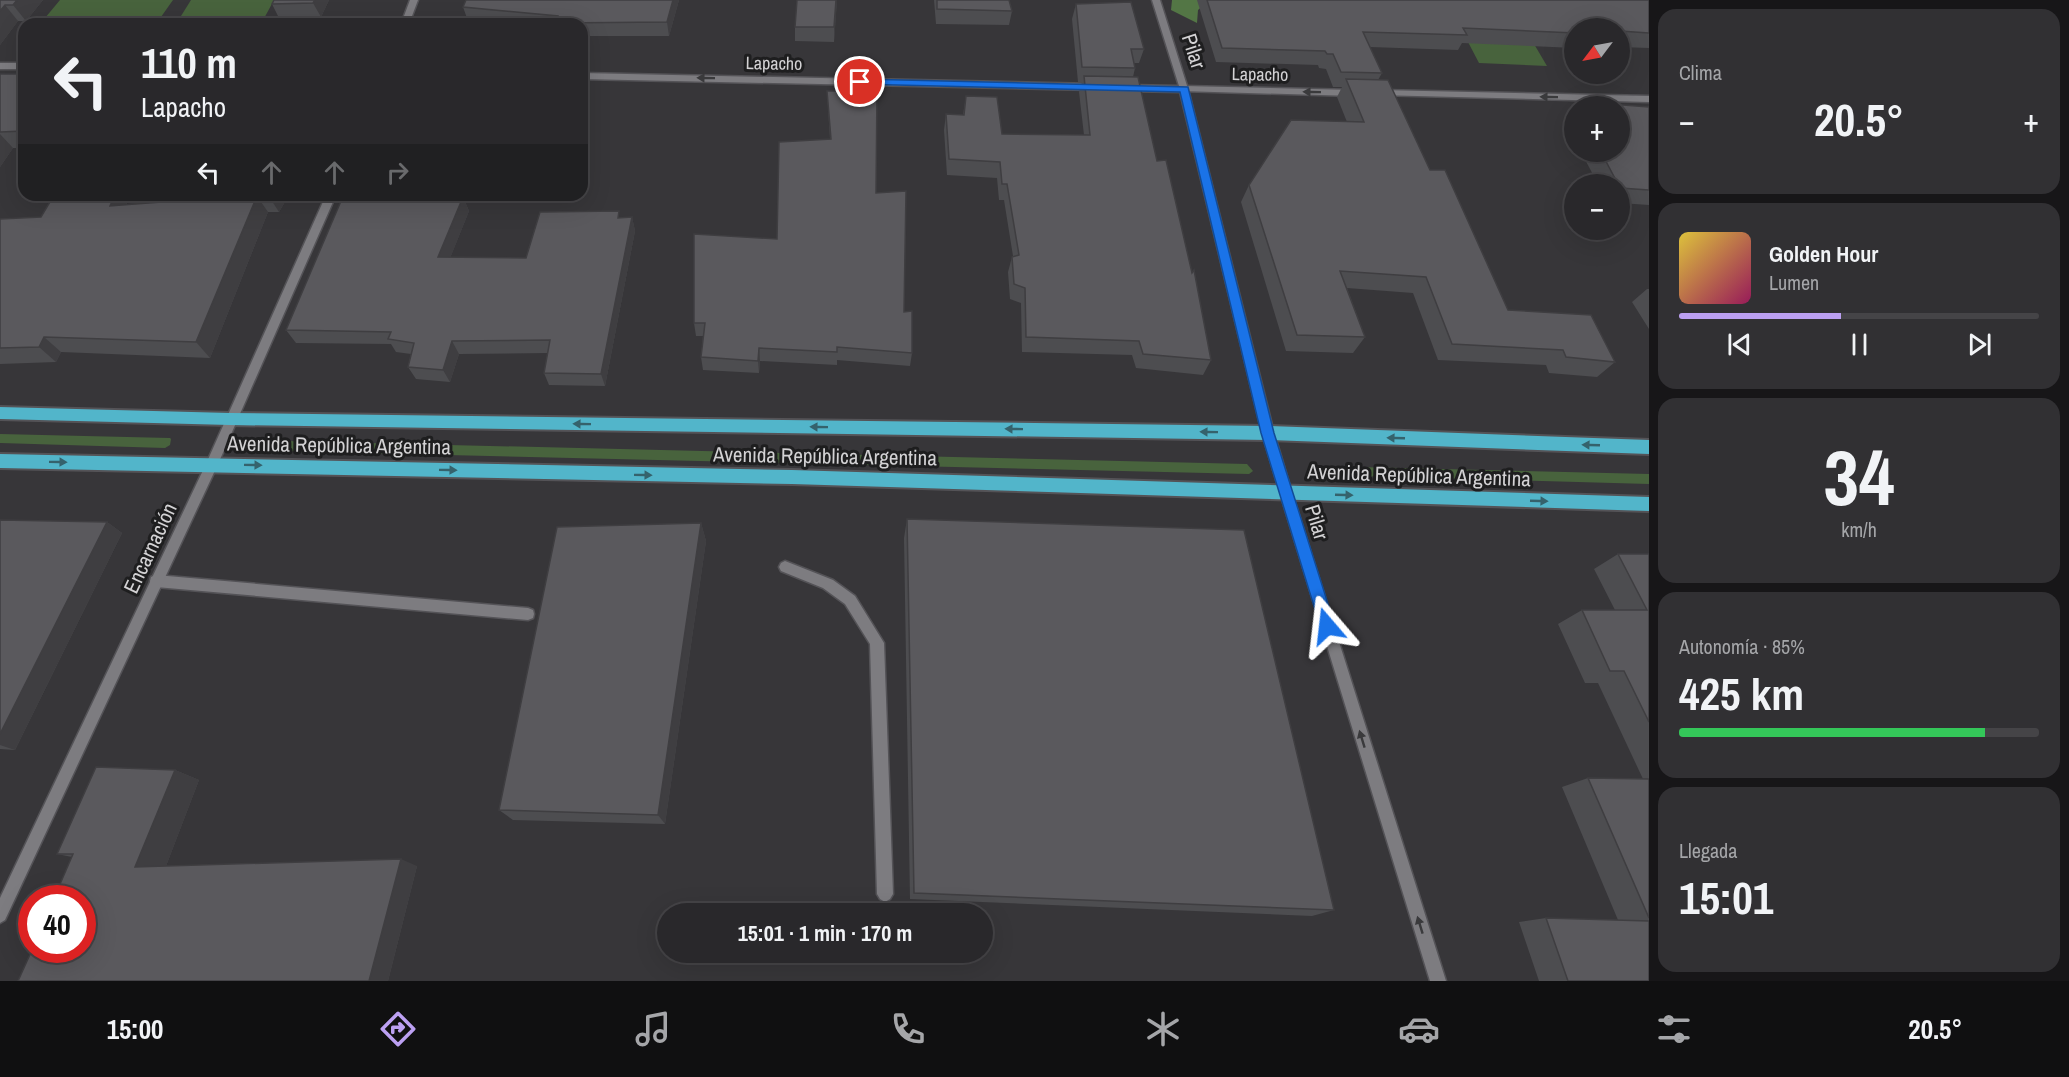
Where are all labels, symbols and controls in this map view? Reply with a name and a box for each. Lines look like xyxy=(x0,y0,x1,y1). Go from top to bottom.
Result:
north arrow xyxy=(1564,18,1630,84)
map controls xyxy=(1564,18,1630,240)
street label: Pilar xyxy=(1175,30,1213,73)
text: 110 m xyxy=(141,35,237,91)
icon: left xyxy=(42,42,120,120)
street label: Lapacho xyxy=(745,50,803,76)
pin xyxy=(834,56,885,107)
text: Clima xyxy=(1679,59,1722,86)
street label: Lapacho xyxy=(1231,61,1289,87)
icon: arrive xyxy=(843,65,876,98)
one-way arrow xyxy=(696,74,715,83)
one-way arrow xyxy=(1302,87,1321,97)
text: Lapacho xyxy=(141,89,226,125)
text: 20.5° xyxy=(1814,89,1904,150)
one-way arrow xyxy=(1539,92,1558,102)
button: + xyxy=(1564,96,1630,162)
text: − xyxy=(1679,98,1695,142)
text: + xyxy=(2023,98,2039,142)
icon: left xyxy=(192,156,225,189)
icon: ahead xyxy=(255,156,288,189)
icon: ahead xyxy=(318,156,351,189)
icon: right xyxy=(381,156,414,189)
button: − xyxy=(1564,174,1630,240)
text: Golden Hour xyxy=(1769,239,1878,269)
text: Lumen xyxy=(1769,269,1819,296)
icon: previous xyxy=(1723,328,1756,361)
icon: pause xyxy=(1843,328,1876,361)
icon: next xyxy=(1963,328,1996,361)
one-way arrow xyxy=(573,419,592,429)
one-way arrow xyxy=(810,422,829,432)
text: 34 xyxy=(1823,424,1895,529)
one-way arrow xyxy=(1005,425,1024,434)
one-way arrow xyxy=(1200,427,1219,437)
street label: Avenida República Argentina xyxy=(226,429,452,461)
one-way arrow xyxy=(1386,433,1405,442)
street label: Avenida República Argentina xyxy=(712,440,938,472)
one-way arrow xyxy=(1581,440,1600,450)
one-way arrow xyxy=(49,457,68,467)
street label: Avenida República Argentina xyxy=(1306,457,1532,493)
one-way arrow xyxy=(244,460,263,470)
one-way arrow xyxy=(439,465,458,475)
one-way arrow xyxy=(634,470,653,480)
one-way arrow xyxy=(1335,490,1354,499)
one-way arrow xyxy=(1530,496,1549,506)
street label: Encarnación xyxy=(116,498,184,598)
street label: Pilar xyxy=(1298,501,1336,543)
text: km/h xyxy=(1841,516,1877,543)
position arrow xyxy=(1295,594,1359,658)
text: Autonomía · 85% xyxy=(1679,633,1805,660)
text: 425 km xyxy=(1679,663,1804,724)
one-way arrow xyxy=(1357,730,1367,748)
text: Llegada xyxy=(1679,837,1737,864)
text: 15:01 xyxy=(1679,867,1773,928)
speed limit sign: 40 xyxy=(18,885,96,963)
one-way arrow xyxy=(1415,916,1425,934)
text: 15:01 · 1 min · 170 m xyxy=(738,918,912,948)
icon: directions xyxy=(377,1008,419,1050)
icon: music xyxy=(632,1008,674,1050)
icon: phone xyxy=(887,1008,929,1050)
icon: climate xyxy=(1142,1008,1184,1050)
icon: car xyxy=(1398,1008,1440,1050)
icon: filters xyxy=(1653,1008,1695,1050)
text: 15:00 xyxy=(107,1011,163,1047)
text: 20.5° xyxy=(1908,1011,1962,1047)

